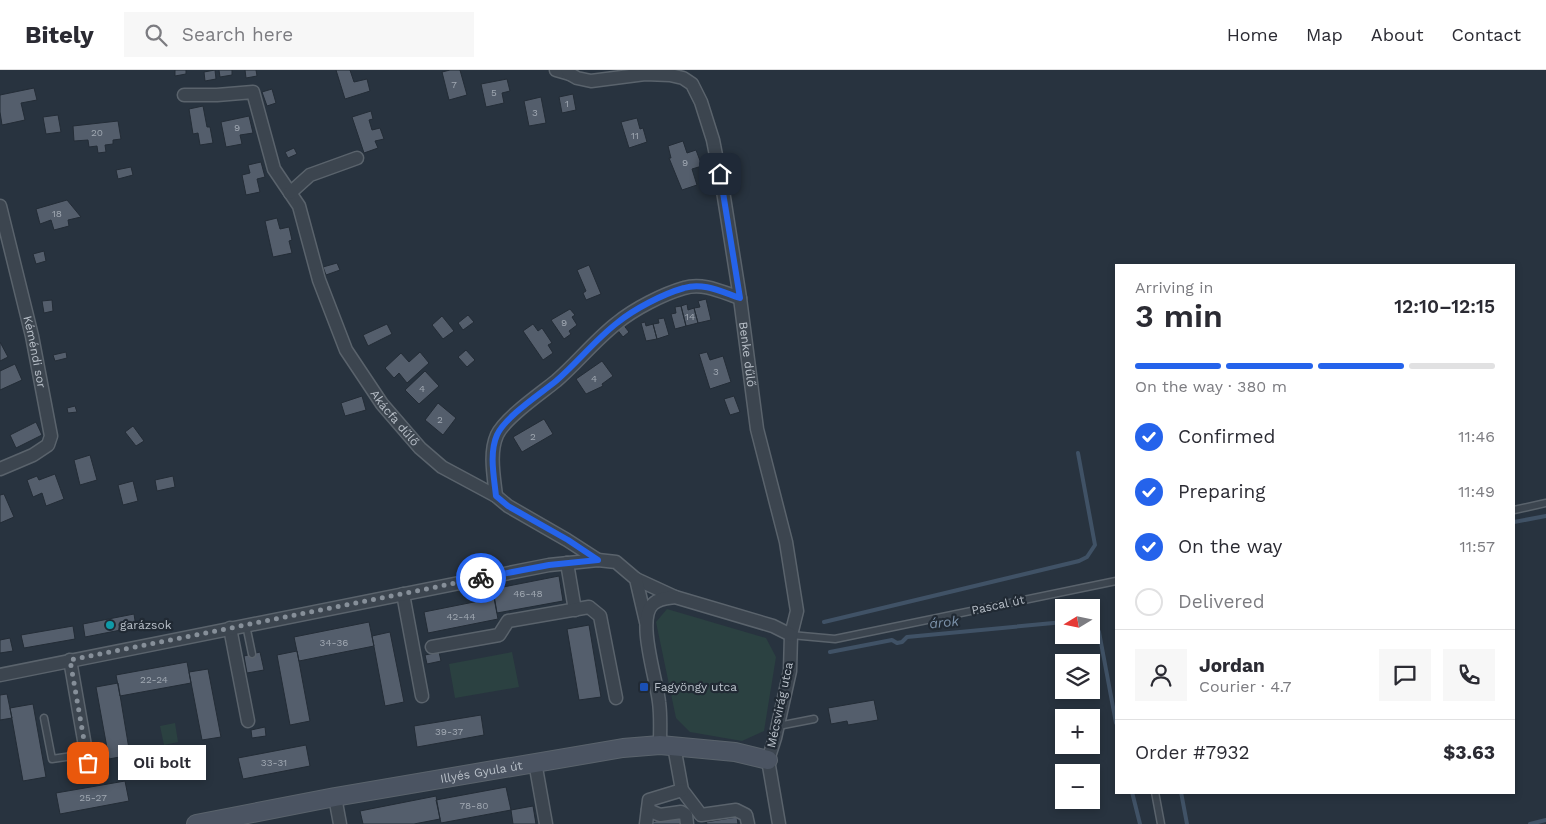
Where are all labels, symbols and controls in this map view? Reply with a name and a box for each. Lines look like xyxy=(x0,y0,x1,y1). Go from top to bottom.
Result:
search box xyxy=(124,12,474,57)
text: Bitely xyxy=(25,21,94,49)
icon: search xyxy=(142,21,170,49)
text: Search here xyxy=(182,23,293,46)
text: Home xyxy=(1227,24,1278,45)
text: Map xyxy=(1306,24,1343,45)
text: About xyxy=(1371,24,1423,45)
text: Contact xyxy=(1451,24,1521,45)
house number: 7 xyxy=(451,79,457,90)
house number: 5 xyxy=(491,87,497,98)
house number: 1 xyxy=(565,98,569,109)
house number: 3 xyxy=(532,107,538,118)
house number: 9 xyxy=(234,122,240,133)
house number: 20 xyxy=(91,127,103,138)
house number: 11 xyxy=(631,130,639,141)
pin xyxy=(699,153,741,195)
house number: 9 xyxy=(682,157,688,168)
icon: home xyxy=(706,160,734,188)
house number: 18 xyxy=(52,208,62,219)
text: Arriving in xyxy=(1135,278,1213,297)
text: 12:10–12:15 xyxy=(1394,295,1495,318)
text: 3 min xyxy=(1135,297,1223,335)
house number: 14 xyxy=(685,311,695,322)
street label: Kéméndi sor xyxy=(20,314,49,389)
house number: 9 xyxy=(561,317,567,328)
street label: Benke dűlő xyxy=(736,321,758,388)
house number: 3 xyxy=(713,366,719,377)
house number: 4 xyxy=(591,373,597,384)
text: On the way · 380 m xyxy=(1135,377,1287,396)
house number: 4 xyxy=(419,383,425,394)
street label: Akácfa dűlő xyxy=(367,387,422,449)
house number: 2 xyxy=(437,414,443,425)
icon: check xyxy=(1135,423,1163,451)
text: Confirmed xyxy=(1178,425,1275,448)
text: 11:46 xyxy=(1458,427,1495,446)
house number: 2 xyxy=(530,431,536,442)
icon: check xyxy=(1135,478,1163,506)
text: Preparing xyxy=(1178,480,1265,503)
text: 11:49 xyxy=(1458,482,1495,501)
icon: check xyxy=(1135,533,1163,561)
text: On the way xyxy=(1178,535,1282,558)
text: 11:57 xyxy=(1459,537,1495,556)
courier xyxy=(456,553,506,603)
icon: bike xyxy=(467,564,495,592)
house number: 46-48 xyxy=(513,588,543,599)
text: Delivered xyxy=(1178,590,1265,613)
street label: Pascal út xyxy=(970,593,1026,617)
north arrow xyxy=(1055,599,1100,644)
map controls xyxy=(1055,599,1100,809)
house number: 42-44 xyxy=(446,611,476,622)
water label: árok xyxy=(928,612,960,632)
place label: garázsok xyxy=(120,618,172,632)
marker: garázsok xyxy=(104,619,116,631)
house number: 34-36 xyxy=(320,637,348,648)
button: person xyxy=(1135,649,1187,701)
button: chat xyxy=(1379,649,1431,701)
button: phone xyxy=(1443,649,1495,701)
button: layers xyxy=(1055,654,1100,699)
text: Jordan xyxy=(1199,654,1265,677)
street label: Mécsvirág utca xyxy=(764,661,796,749)
house number: 22-24 xyxy=(140,674,168,685)
text: Courier · 4.7 xyxy=(1199,677,1292,696)
place label: Fagyöngy utca xyxy=(654,680,737,694)
marker: Fagyöngy utca xyxy=(638,681,650,693)
button: + xyxy=(1055,709,1100,754)
house number: 39-37 xyxy=(435,726,463,737)
text: Order #7932 xyxy=(1135,741,1250,764)
text: $3.63 xyxy=(1443,741,1495,764)
pin xyxy=(67,742,109,784)
callout: Oli bolt xyxy=(118,746,206,780)
icon: bag xyxy=(74,749,102,777)
text: Oli bolt xyxy=(133,753,191,772)
house number: 33-31 xyxy=(261,757,287,768)
street label: Illyés Gyula út xyxy=(439,758,523,786)
button: − xyxy=(1055,764,1100,809)
house number: 25-27 xyxy=(79,792,107,803)
house number: 78-80 xyxy=(459,800,489,811)

